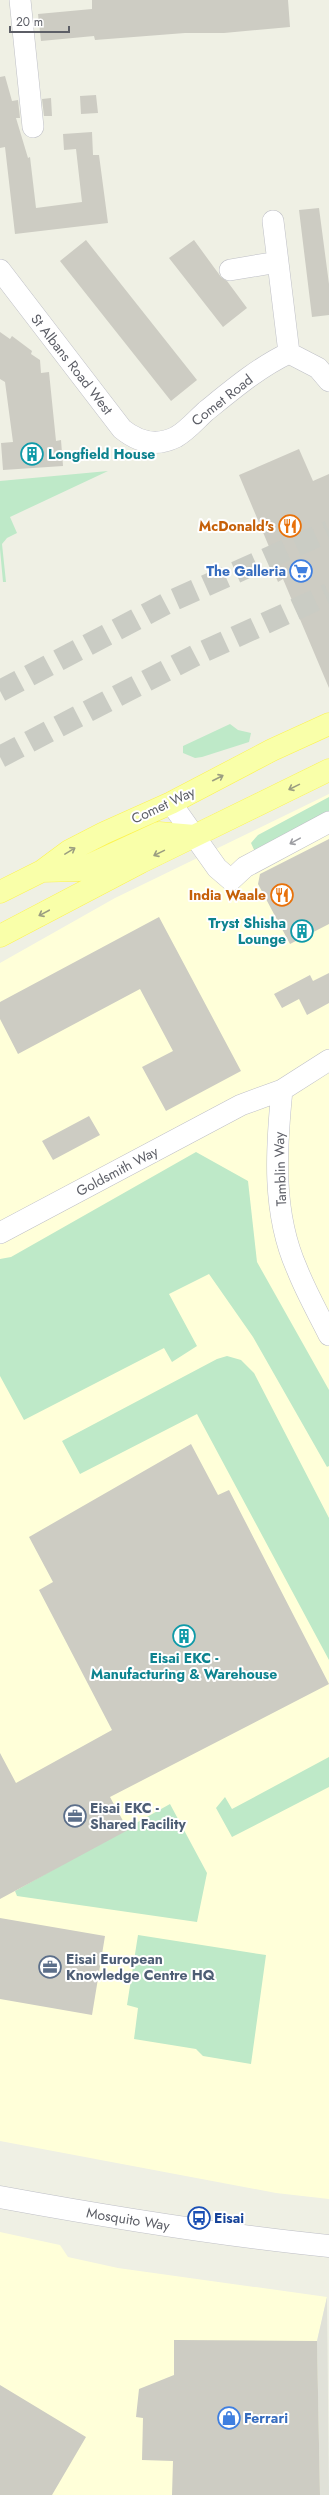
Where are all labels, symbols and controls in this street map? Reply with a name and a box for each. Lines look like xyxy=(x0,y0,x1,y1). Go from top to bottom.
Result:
scale bar xyxy=(10,8,69,34)
text: 20 m xyxy=(16,13,43,31)
street label: St Albans Road West xyxy=(26,309,118,419)
street label: Comet Road xyxy=(187,370,257,430)
building icon: Longfield House xyxy=(19,441,45,467)
place label: Longfield House xyxy=(48,444,155,464)
restaurant icon: McDonald's xyxy=(277,513,303,539)
place label: McDonald's xyxy=(199,516,275,536)
supermarket icon: The Galleria xyxy=(288,558,314,584)
place label: The Galleria xyxy=(206,561,286,581)
one-way arrow xyxy=(212,774,224,782)
street label: Comet Way xyxy=(128,781,199,828)
one-way arrow xyxy=(288,784,300,791)
one-way arrow xyxy=(289,837,301,845)
one-way arrow xyxy=(64,847,75,855)
one-way arrow xyxy=(154,850,166,857)
restaurant icon: India Waale xyxy=(269,882,295,908)
place label: India Waale xyxy=(189,885,266,905)
one-way arrow xyxy=(38,910,50,917)
place label: Tryst Shisha Lounge xyxy=(208,913,286,949)
building icon: Tryst Shisha Lounge xyxy=(289,918,315,944)
street label: Tamblin Way xyxy=(269,1131,291,1207)
street label: Goldsmith Way xyxy=(73,1141,162,1201)
building icon: Eisai EKC - Manufacturing & Warehouse xyxy=(171,1623,197,1649)
place label: Eisai EKC - Manufacturing & Warehouse xyxy=(91,1648,277,1684)
place label: Eisai EKC - Shared Facility xyxy=(90,1798,186,1834)
office icon: Eisai EKC - Shared Facility xyxy=(62,1803,88,1829)
place label: Eisai European Knowledge Centre HQ xyxy=(66,1949,216,1985)
office icon: Eisai European Knowledge Centre HQ xyxy=(37,1954,63,1980)
street label: Mosquito Way xyxy=(85,2203,172,2236)
bus stop icon: Eisai xyxy=(186,2205,212,2231)
place label: Eisai xyxy=(214,2208,244,2228)
shop icon: Ferrari xyxy=(216,2405,242,2431)
place label: Ferrari xyxy=(244,2408,288,2428)

